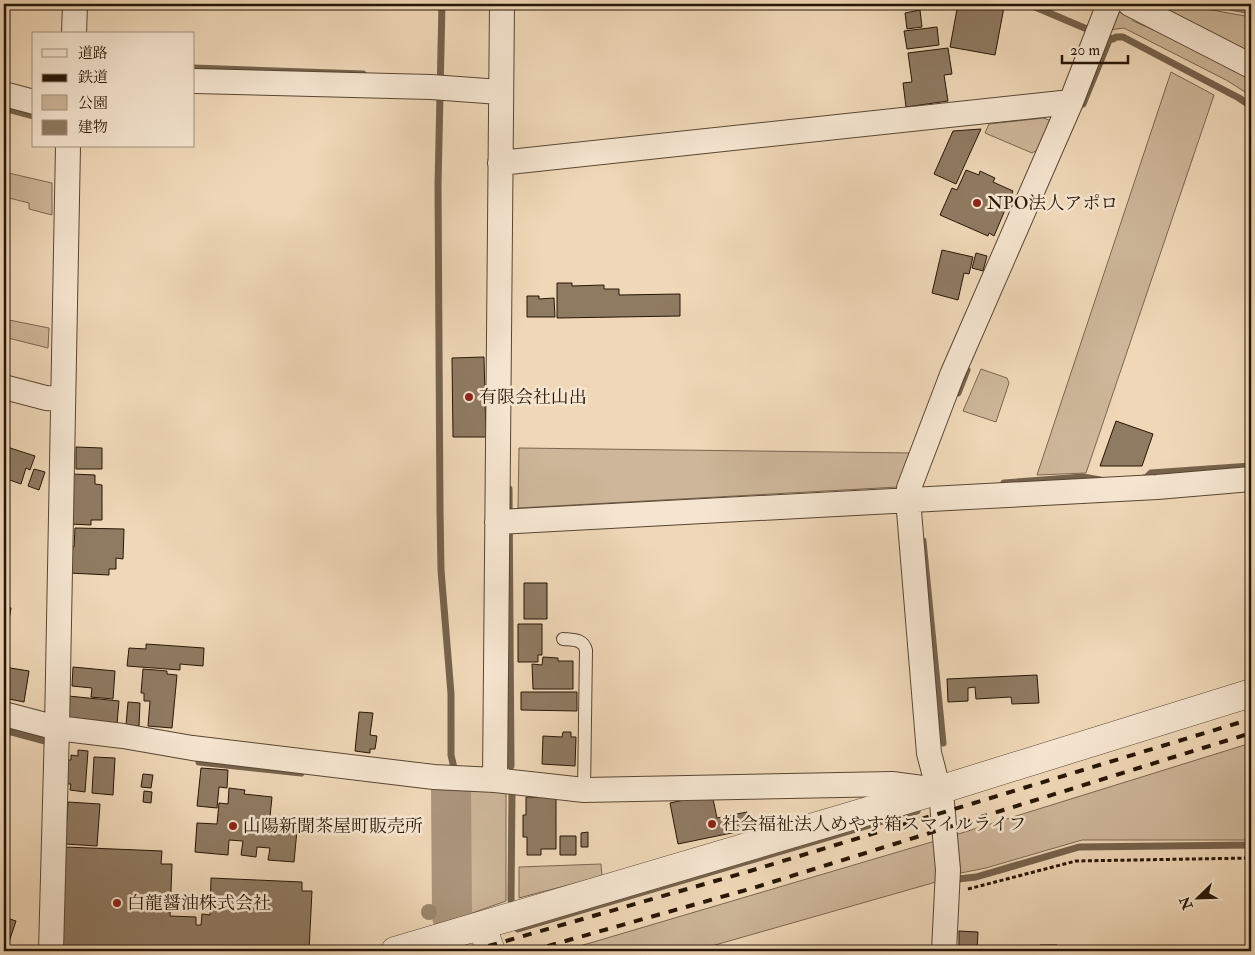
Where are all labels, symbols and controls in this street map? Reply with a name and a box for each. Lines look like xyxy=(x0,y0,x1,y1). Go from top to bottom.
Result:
legend xyxy=(32,32,195,148)
scale bar xyxy=(1062,32,1129,64)
text: 20 m xyxy=(1070,41,1100,60)
text: 道路 xyxy=(78,44,108,63)
text: 鉄道 xyxy=(78,68,108,87)
text: 公園 xyxy=(78,94,108,113)
text: 建物 xyxy=(78,118,108,137)
place label: NPO法人アポロ xyxy=(987,192,1118,215)
marker: NPO法人アポロ xyxy=(971,197,983,209)
place label: 有限会社山出 xyxy=(479,386,587,409)
marker: 有限会社山出 xyxy=(463,391,475,403)
place label: 社会福祉法人めやす箱スマイルライフ xyxy=(722,813,1026,836)
place label: 山陽新聞茶屋町販売所 xyxy=(243,815,423,838)
marker: 社会福祉法人めやす箱スマイルライフ xyxy=(706,818,718,830)
marker: 山陽新聞茶屋町販売所 xyxy=(227,820,239,832)
north arrow xyxy=(1172,872,1222,922)
place label: 白龍醤油株式会社 xyxy=(127,892,271,915)
text: N xyxy=(1176,893,1197,913)
marker: 白龍醤油株式会社 xyxy=(111,897,123,909)

